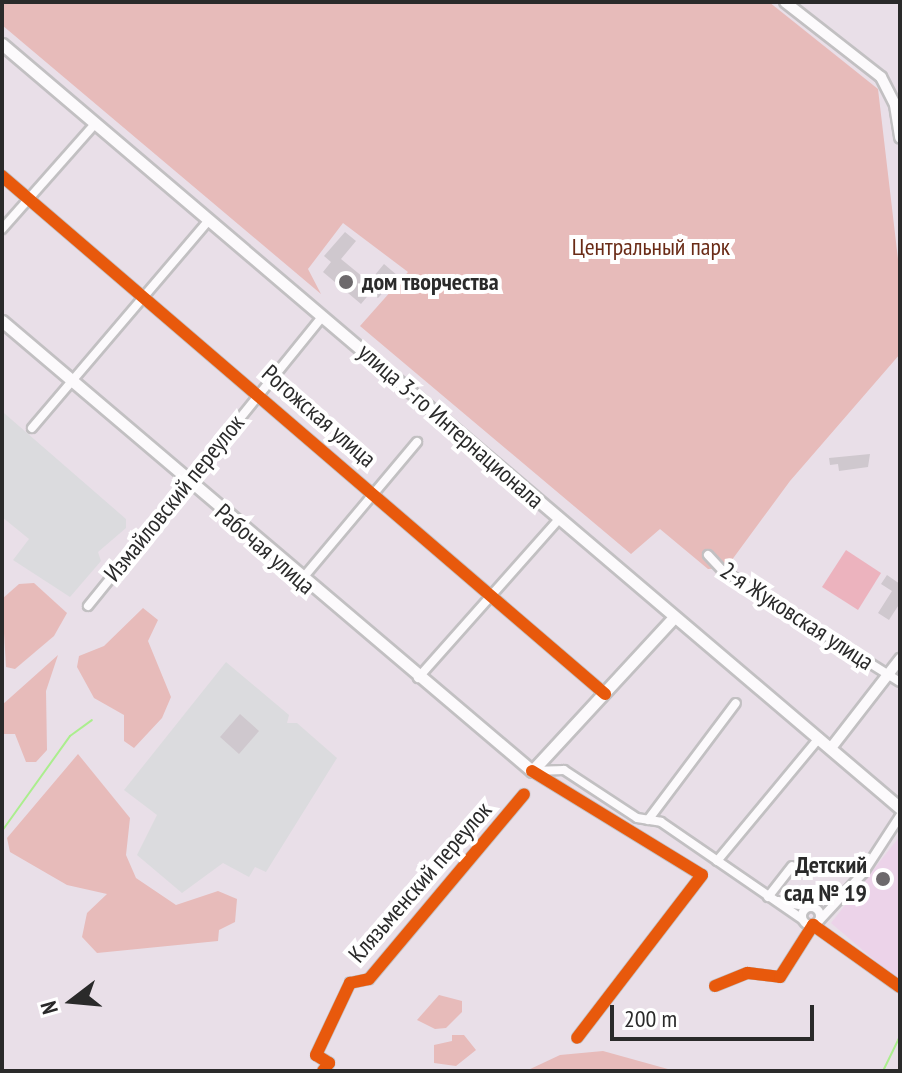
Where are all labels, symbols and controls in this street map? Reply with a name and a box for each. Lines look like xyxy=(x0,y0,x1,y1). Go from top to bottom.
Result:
park label: Центральный парк xyxy=(572,233,730,261)
place label: дом творчества xyxy=(362,268,499,296)
marker: дом творчества xyxy=(337,273,355,291)
street label: улица 3-го Интернационала xyxy=(352,338,550,514)
street label: Рогожская улица xyxy=(256,359,382,473)
street label: Измайловский переулок xyxy=(98,409,250,587)
street label: Рабочая улица xyxy=(209,498,321,600)
street label: 2-я Жуковская улица xyxy=(715,556,879,676)
street label: Клязьменский переулок xyxy=(342,796,498,968)
place label: Детский сад № 19 xyxy=(784,851,867,907)
marker: Детский сад № 19 xyxy=(874,870,892,888)
north arrow xyxy=(32,961,112,1041)
scale bar xyxy=(614,989,818,1039)
text: N xyxy=(34,998,64,1017)
text: 200 m xyxy=(624,1003,677,1034)

